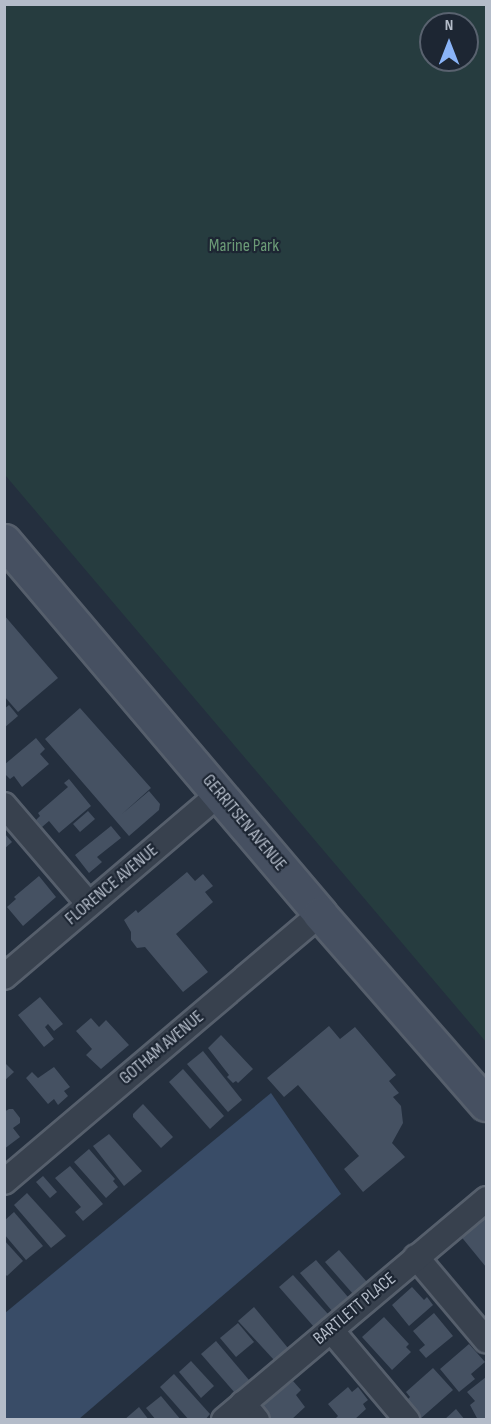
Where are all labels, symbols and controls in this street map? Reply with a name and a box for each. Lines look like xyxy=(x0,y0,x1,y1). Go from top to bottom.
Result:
north arrow xyxy=(419,12,479,72)
text: N xyxy=(445,16,453,35)
park label: Marine Park xyxy=(209,235,279,257)
street label: GERRITSEN AVENUE xyxy=(197,770,291,876)
street label: FLORENCE AVENUE xyxy=(61,840,163,930)
street label: GOTHAM AVENUE xyxy=(115,1006,209,1090)
street label: BARTLETT PLACE xyxy=(309,1268,401,1350)

